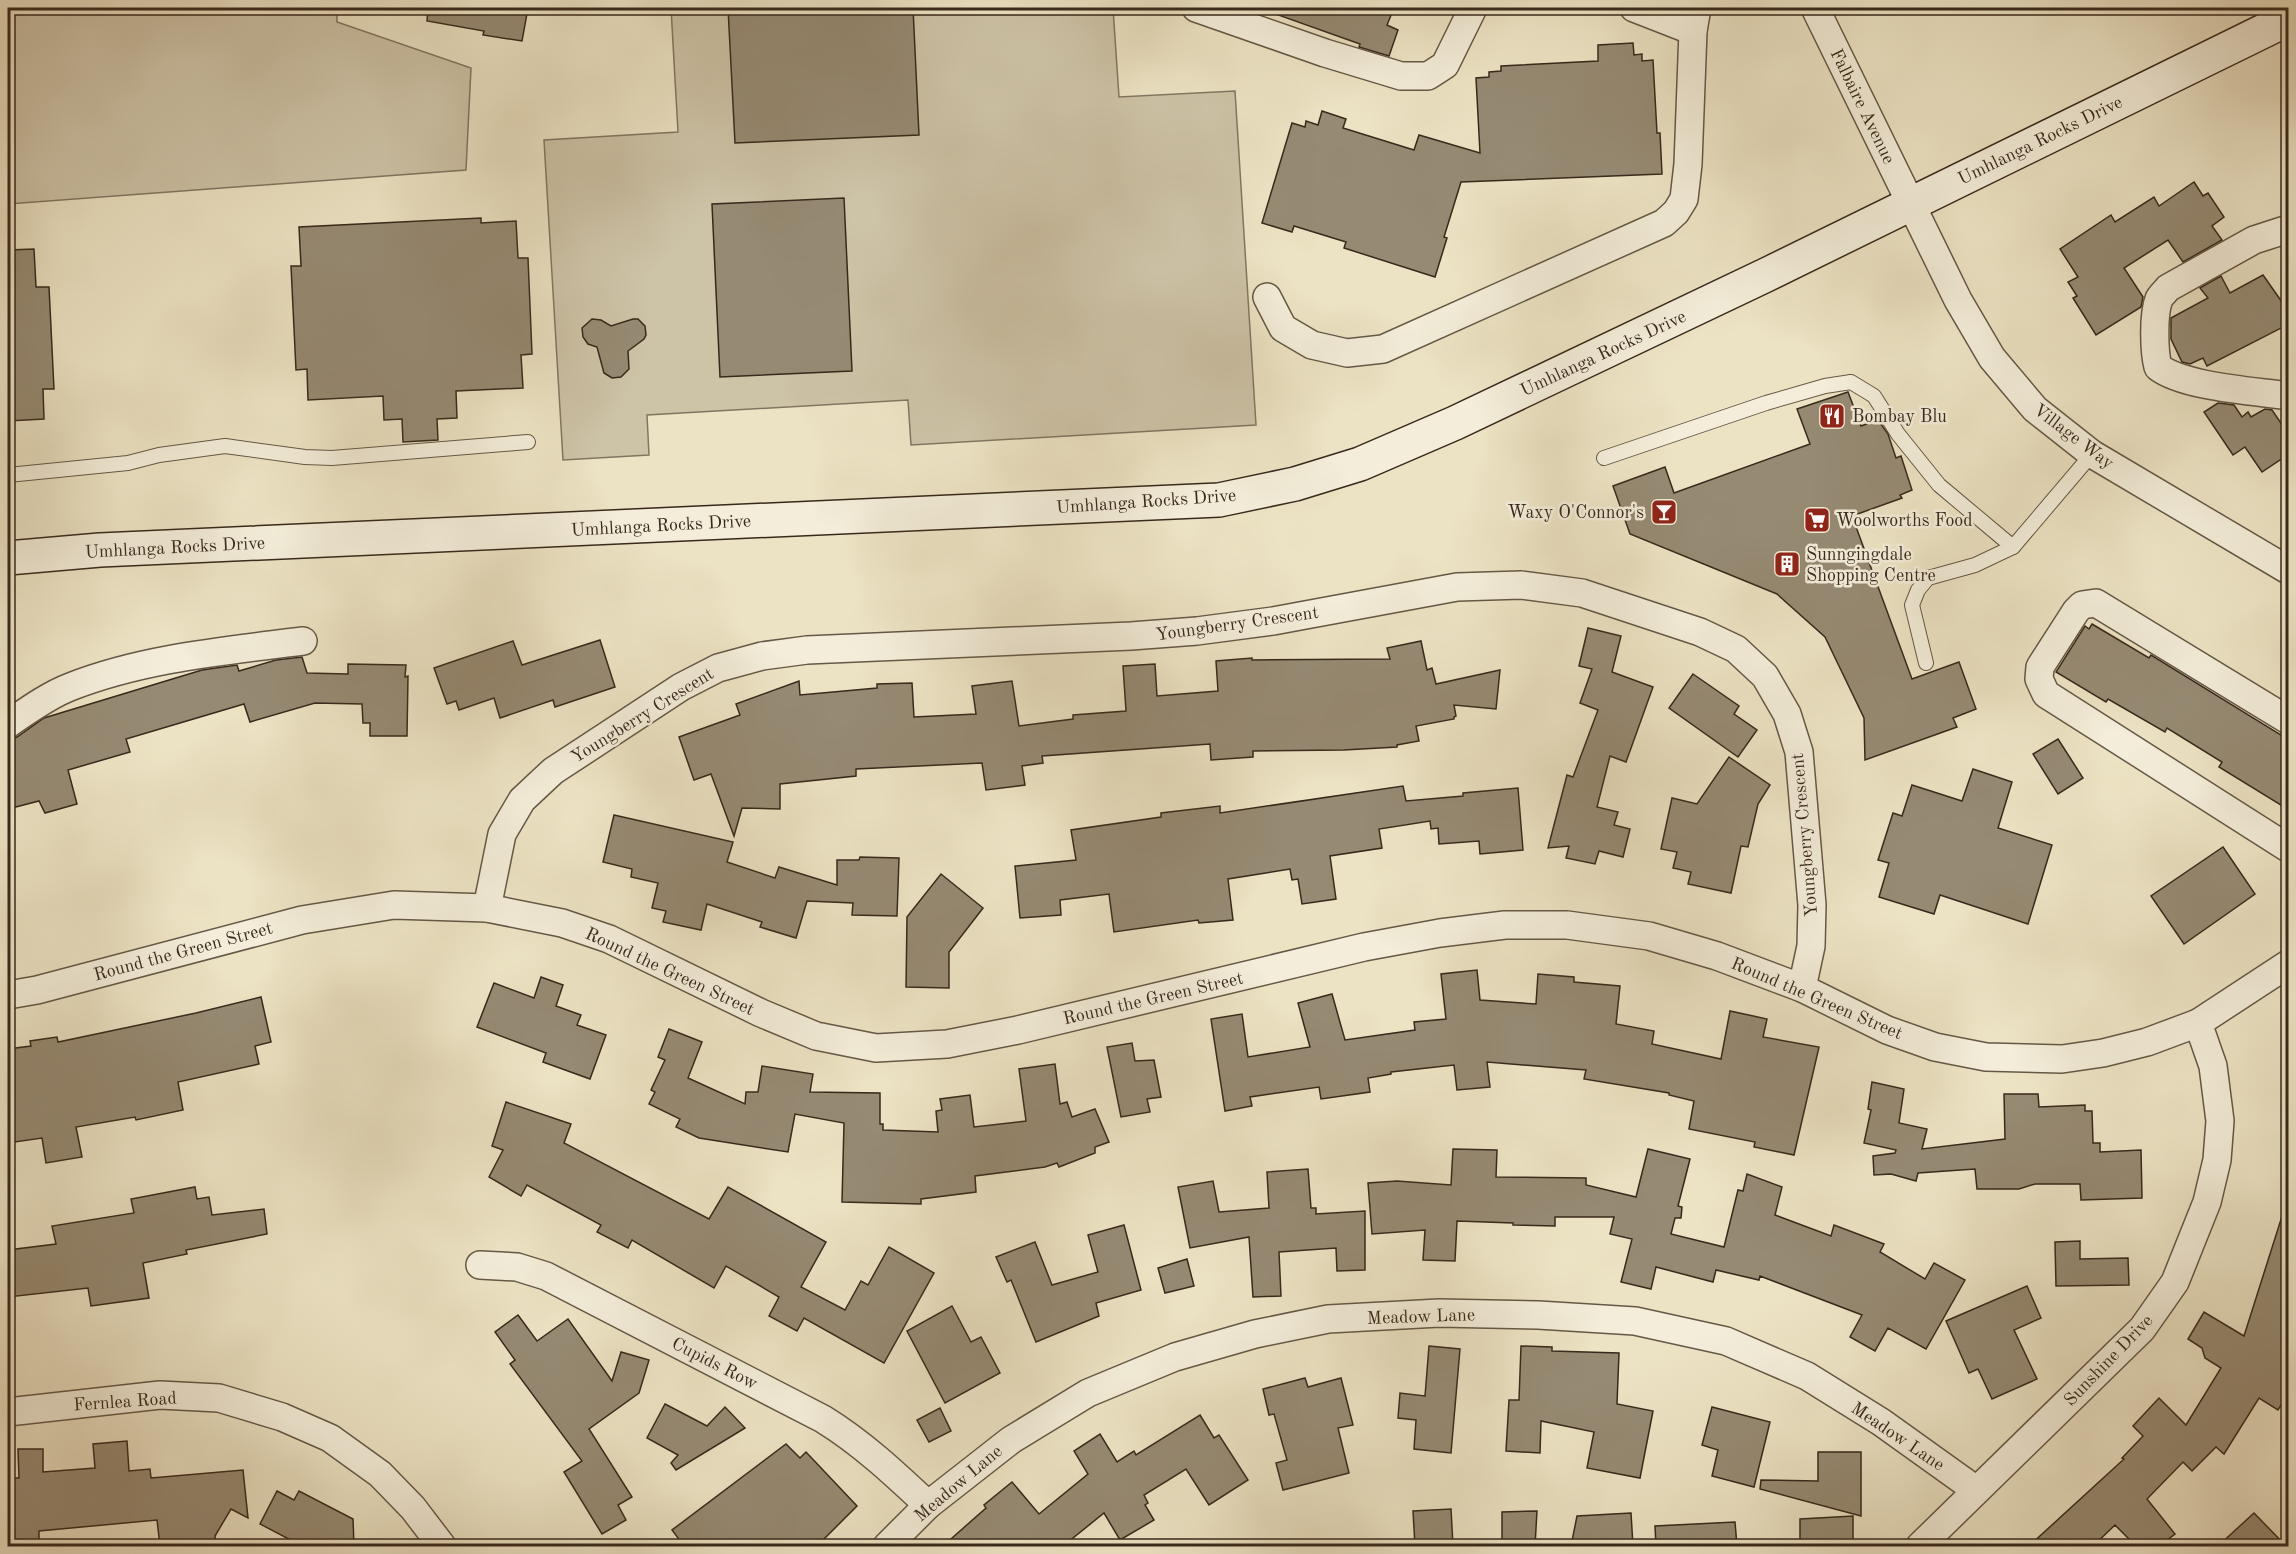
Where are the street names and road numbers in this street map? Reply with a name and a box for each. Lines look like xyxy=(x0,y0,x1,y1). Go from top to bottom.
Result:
street label: Falbaire Avenue xyxy=(1826,46,1898,167)
street label: Umhlanga Rocks Drive xyxy=(1955,93,2125,189)
street label: Umhlanga Rocks Drive xyxy=(1518,308,1689,400)
street label: Village Way xyxy=(2030,401,2117,473)
street label: Umhlanga Rocks Drive xyxy=(1055,487,1237,517)
street label: Umhlanga Rocks Drive xyxy=(571,512,752,540)
street label: Umhlanga Rocks Drive xyxy=(85,534,266,562)
street label: Youngberry Crescent xyxy=(1155,604,1320,644)
street label: Youngberry Crescent xyxy=(568,665,717,767)
street label: Youngberry Crescent xyxy=(1789,752,1821,918)
street label: Round the Green Street xyxy=(92,919,275,985)
street label: Round the Green Street xyxy=(582,925,757,1019)
street label: Round the Green Street xyxy=(1728,955,1905,1043)
street label: Round the Green Street xyxy=(1061,969,1245,1028)
street label: Meadow Lane xyxy=(1367,1306,1475,1328)
street label: Sunshine Drive xyxy=(2061,1312,2157,1410)
street label: Cupids Row xyxy=(669,1335,760,1393)
street label: Fernlea Road xyxy=(73,1389,177,1415)
street label: Meadow Lane xyxy=(1848,1399,1947,1475)
street label: Meadow Lane xyxy=(911,1442,1006,1525)

